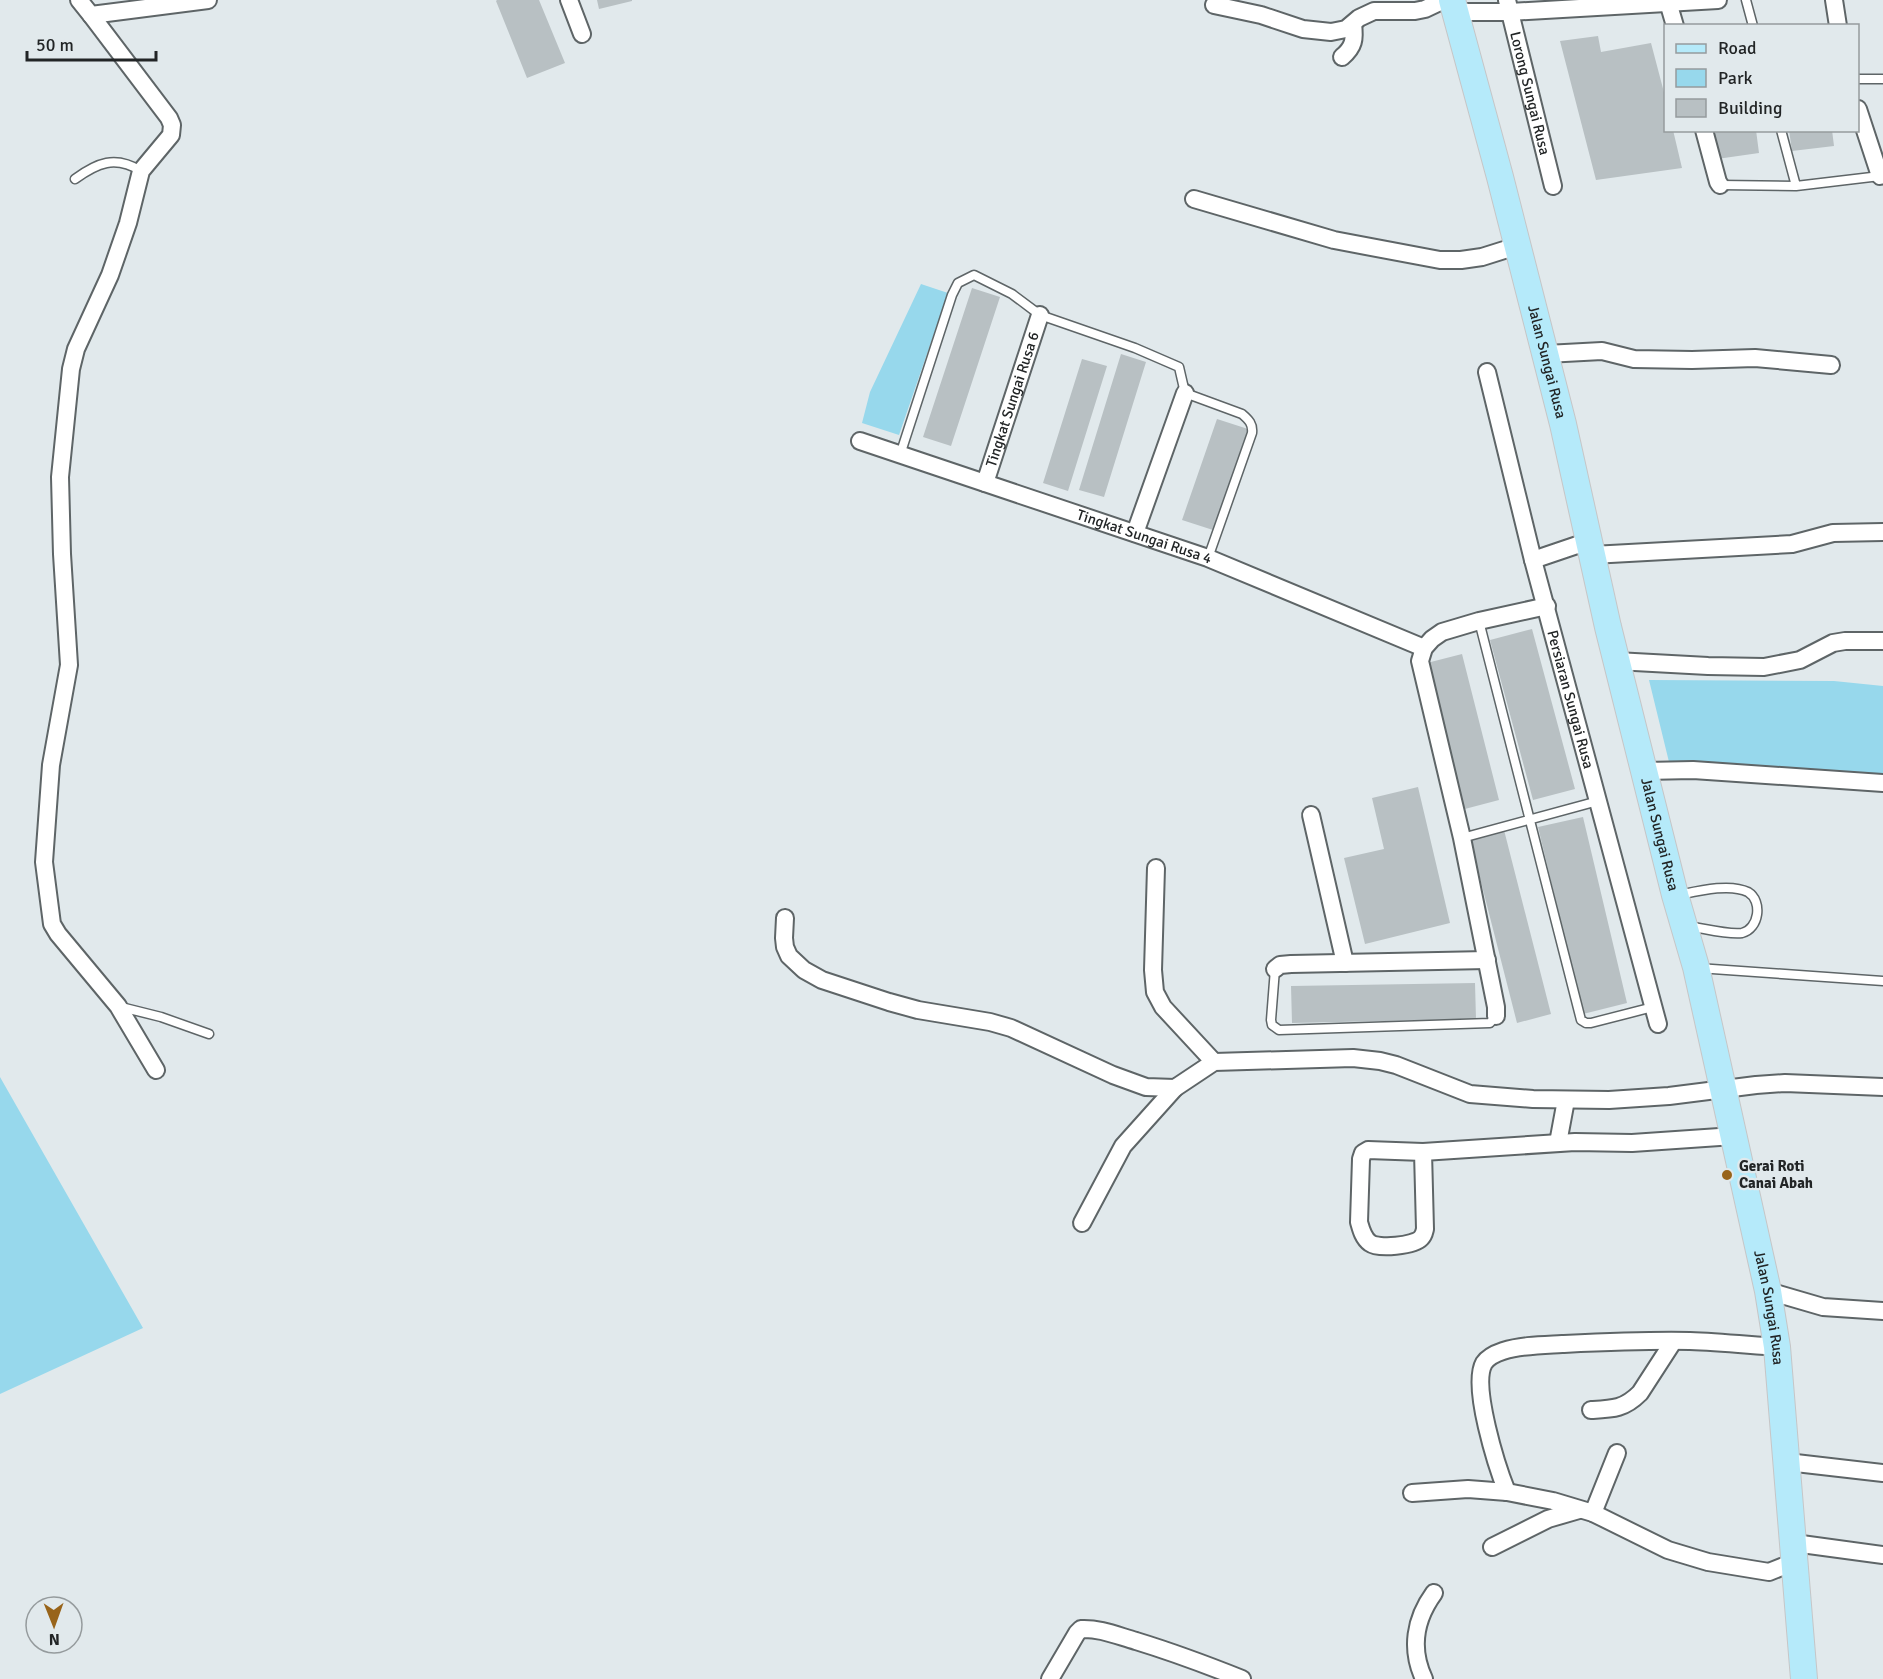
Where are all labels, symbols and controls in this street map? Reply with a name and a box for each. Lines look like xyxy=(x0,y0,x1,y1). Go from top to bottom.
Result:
scale bar xyxy=(27,24,156,62)
legend xyxy=(1664,24,1859,132)
street label: Lorong Sungai Rusa xyxy=(1506,30,1554,157)
text: 50 m xyxy=(36,34,74,56)
text: Road xyxy=(1718,37,1757,59)
text: Park xyxy=(1718,67,1753,89)
text: Building xyxy=(1718,97,1782,119)
street label: Jalan Sungai Rusa xyxy=(1524,303,1570,420)
street label: Tingkat Sungai Rusa 6 xyxy=(982,329,1043,469)
street label: Tingkat Sungai Rusa 4 xyxy=(1075,506,1214,568)
street label: Persiaran Sungai Rusa xyxy=(1543,628,1598,771)
street label: Jalan Sungai Rusa xyxy=(1637,776,1683,893)
place label: Gerai Roti Canai Abah xyxy=(1739,1157,1813,1192)
marker: Gerai Roti Canai Abah xyxy=(1720,1168,1734,1182)
street label: Jalan Sungai Rusa xyxy=(1750,1249,1787,1366)
north arrow xyxy=(24,1595,84,1655)
text: N xyxy=(49,1629,60,1649)

